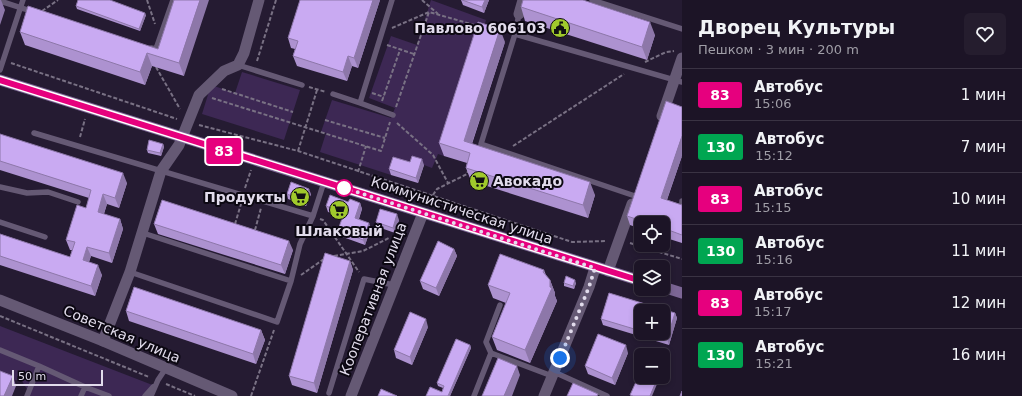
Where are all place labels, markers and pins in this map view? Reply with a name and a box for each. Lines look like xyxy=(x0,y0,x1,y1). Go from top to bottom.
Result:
public building icon: Павлово 606103 xyxy=(549,17,571,39)
place label: Павлово 606103 xyxy=(414,20,546,36)
supermarket icon: Авокадо xyxy=(468,170,490,192)
place label: Авокадо xyxy=(493,173,563,189)
unlabelled marker xyxy=(335,179,353,197)
supermarket icon: Продукты xyxy=(289,186,311,208)
place label: Продукты xyxy=(204,189,286,205)
supermarket icon: Шлаковый xyxy=(328,199,350,221)
place label: Шлаковый xyxy=(295,223,383,239)

